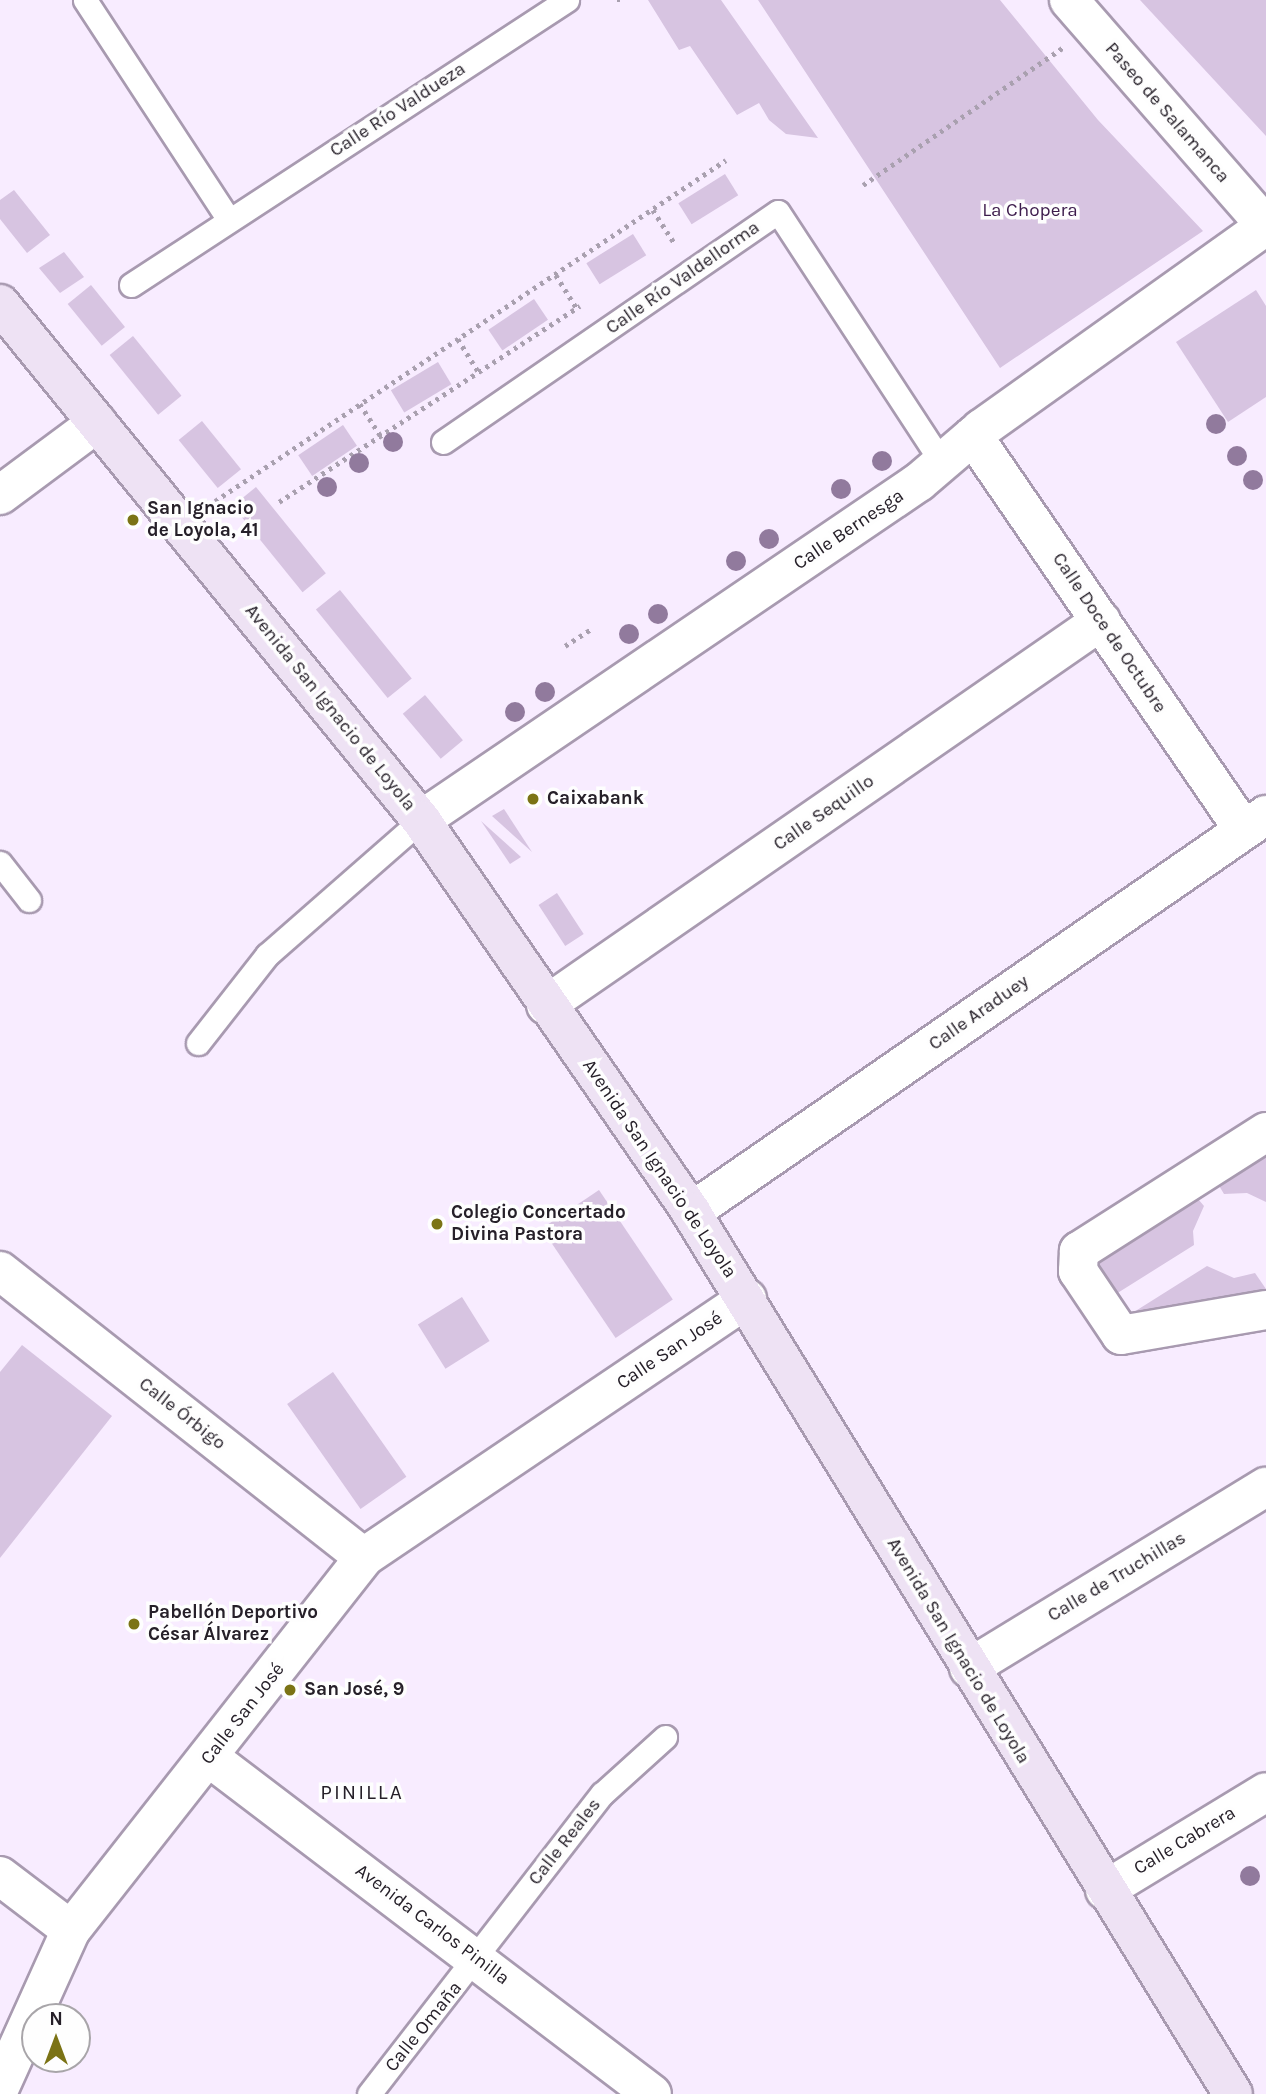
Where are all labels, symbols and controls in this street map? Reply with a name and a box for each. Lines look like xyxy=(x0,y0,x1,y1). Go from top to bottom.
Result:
street label: Paseo de Salamanca xyxy=(1100,38,1234,188)
street label: Calle Río Valdueza xyxy=(326,58,470,162)
park label: La Chopera xyxy=(982,200,1078,222)
street label: Calle Río Valdellorma xyxy=(602,216,764,340)
street label: Calle Bernesga xyxy=(790,485,908,575)
place label: San Ignacio de Loyola, 41 xyxy=(147,498,259,542)
marker: San Ignacio de Loyola, 41 xyxy=(125,512,141,528)
street label: Calle Doce de Octubre xyxy=(1047,549,1171,717)
street label: Avenida San Ignacio de Loyola xyxy=(240,600,420,816)
street label: Calle Sequillo xyxy=(769,770,879,856)
place label: Caixabank xyxy=(547,788,644,810)
marker: Caixabank xyxy=(525,791,541,807)
street label: Calle Araduey xyxy=(925,970,1033,1056)
street label: Avenida San Ignacio de Loyola xyxy=(577,1055,741,1283)
place label: Colegio Concertado Divina Pastora xyxy=(451,1202,626,1246)
marker: Colegio Concertado Divina Pastora xyxy=(429,1216,445,1232)
street label: Calle San José xyxy=(613,1307,727,1395)
street label: Calle Órbigo xyxy=(134,1373,230,1455)
street label: Calle de Truchillas xyxy=(1044,1527,1190,1627)
street label: Avenida San Ignacio de Loyola xyxy=(881,1534,1035,1768)
place label: Pabellón Deportivo César Álvarez xyxy=(148,1602,318,1646)
marker: Pabellón Deportivo César Álvarez xyxy=(126,1616,142,1632)
street label: Calle San José xyxy=(196,1659,290,1769)
place label: San José, 9 xyxy=(304,1679,404,1701)
marker: San José, 9 xyxy=(282,1682,298,1698)
district label: PINILLA xyxy=(321,1779,403,1805)
street label: Calle Reales xyxy=(524,1794,606,1890)
street label: Calle Cabrera xyxy=(1130,1802,1240,1880)
street label: Avenida Carlos Pinilla xyxy=(351,1860,513,1990)
street label: Calle Omaña xyxy=(381,1977,467,2077)
north arrow xyxy=(21,2003,91,2073)
text: N xyxy=(49,2008,63,2030)

